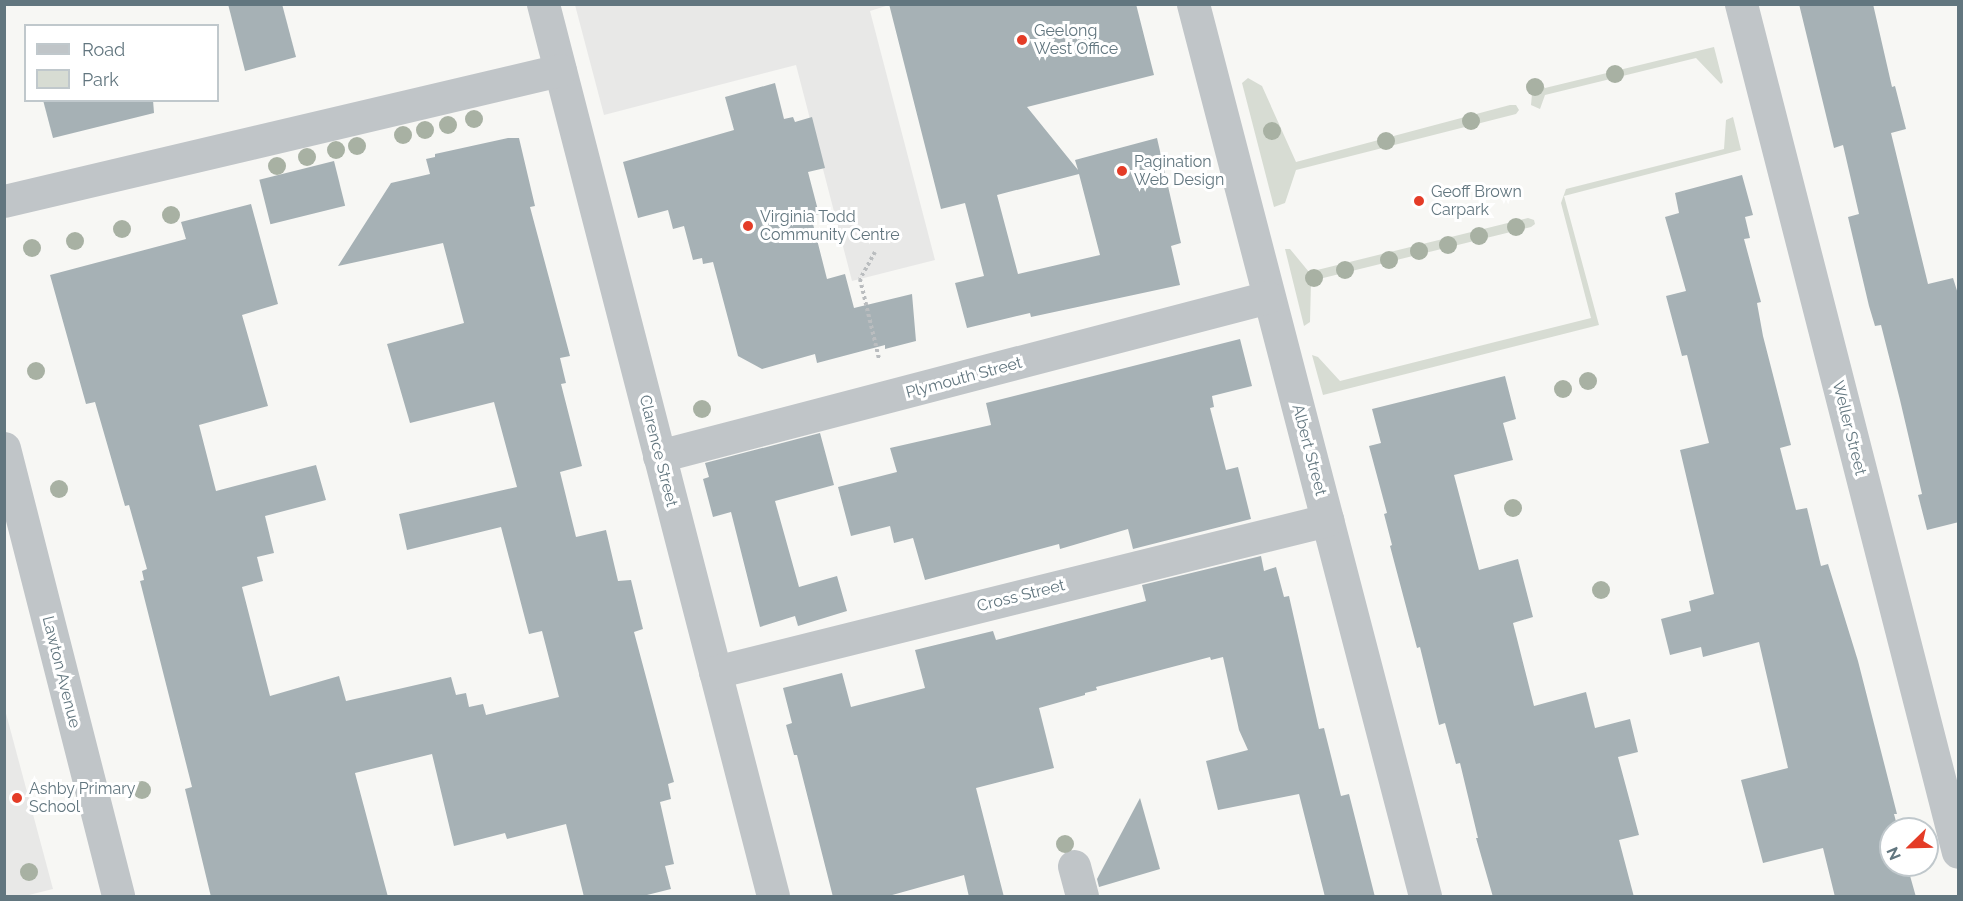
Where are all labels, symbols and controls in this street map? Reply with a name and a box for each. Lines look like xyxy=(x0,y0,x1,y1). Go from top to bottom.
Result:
place label: Geelong West Office xyxy=(1034,21,1118,59)
legend xyxy=(24,24,219,102)
marker: Geelong West Office xyxy=(1015,33,1029,47)
text: Road xyxy=(82,39,125,60)
text: Park xyxy=(82,69,119,90)
place label: Pagination Web Design xyxy=(1134,152,1224,190)
marker: Pagination Web Design xyxy=(1115,164,1129,178)
place label: Geoff Brown Carpark xyxy=(1431,182,1522,220)
marker: Geoff Brown Carpark xyxy=(1412,194,1426,208)
place label: Virginia Todd Community Centre xyxy=(760,207,900,245)
marker: Virginia Todd Community Centre xyxy=(741,219,755,233)
street label: Plymouth Street xyxy=(904,353,1024,403)
street label: Weller Street xyxy=(1828,379,1870,477)
street label: Clarence Street xyxy=(635,393,681,509)
street label: Albert Street xyxy=(1288,402,1330,498)
street label: Cross Street xyxy=(975,576,1067,616)
street label: Lawton Avenue xyxy=(38,614,84,730)
place label: Ashby Primary School xyxy=(29,779,136,817)
marker: Ashby Primary School xyxy=(10,791,24,805)
north arrow xyxy=(1879,817,1939,877)
text: N xyxy=(1883,844,1905,863)

